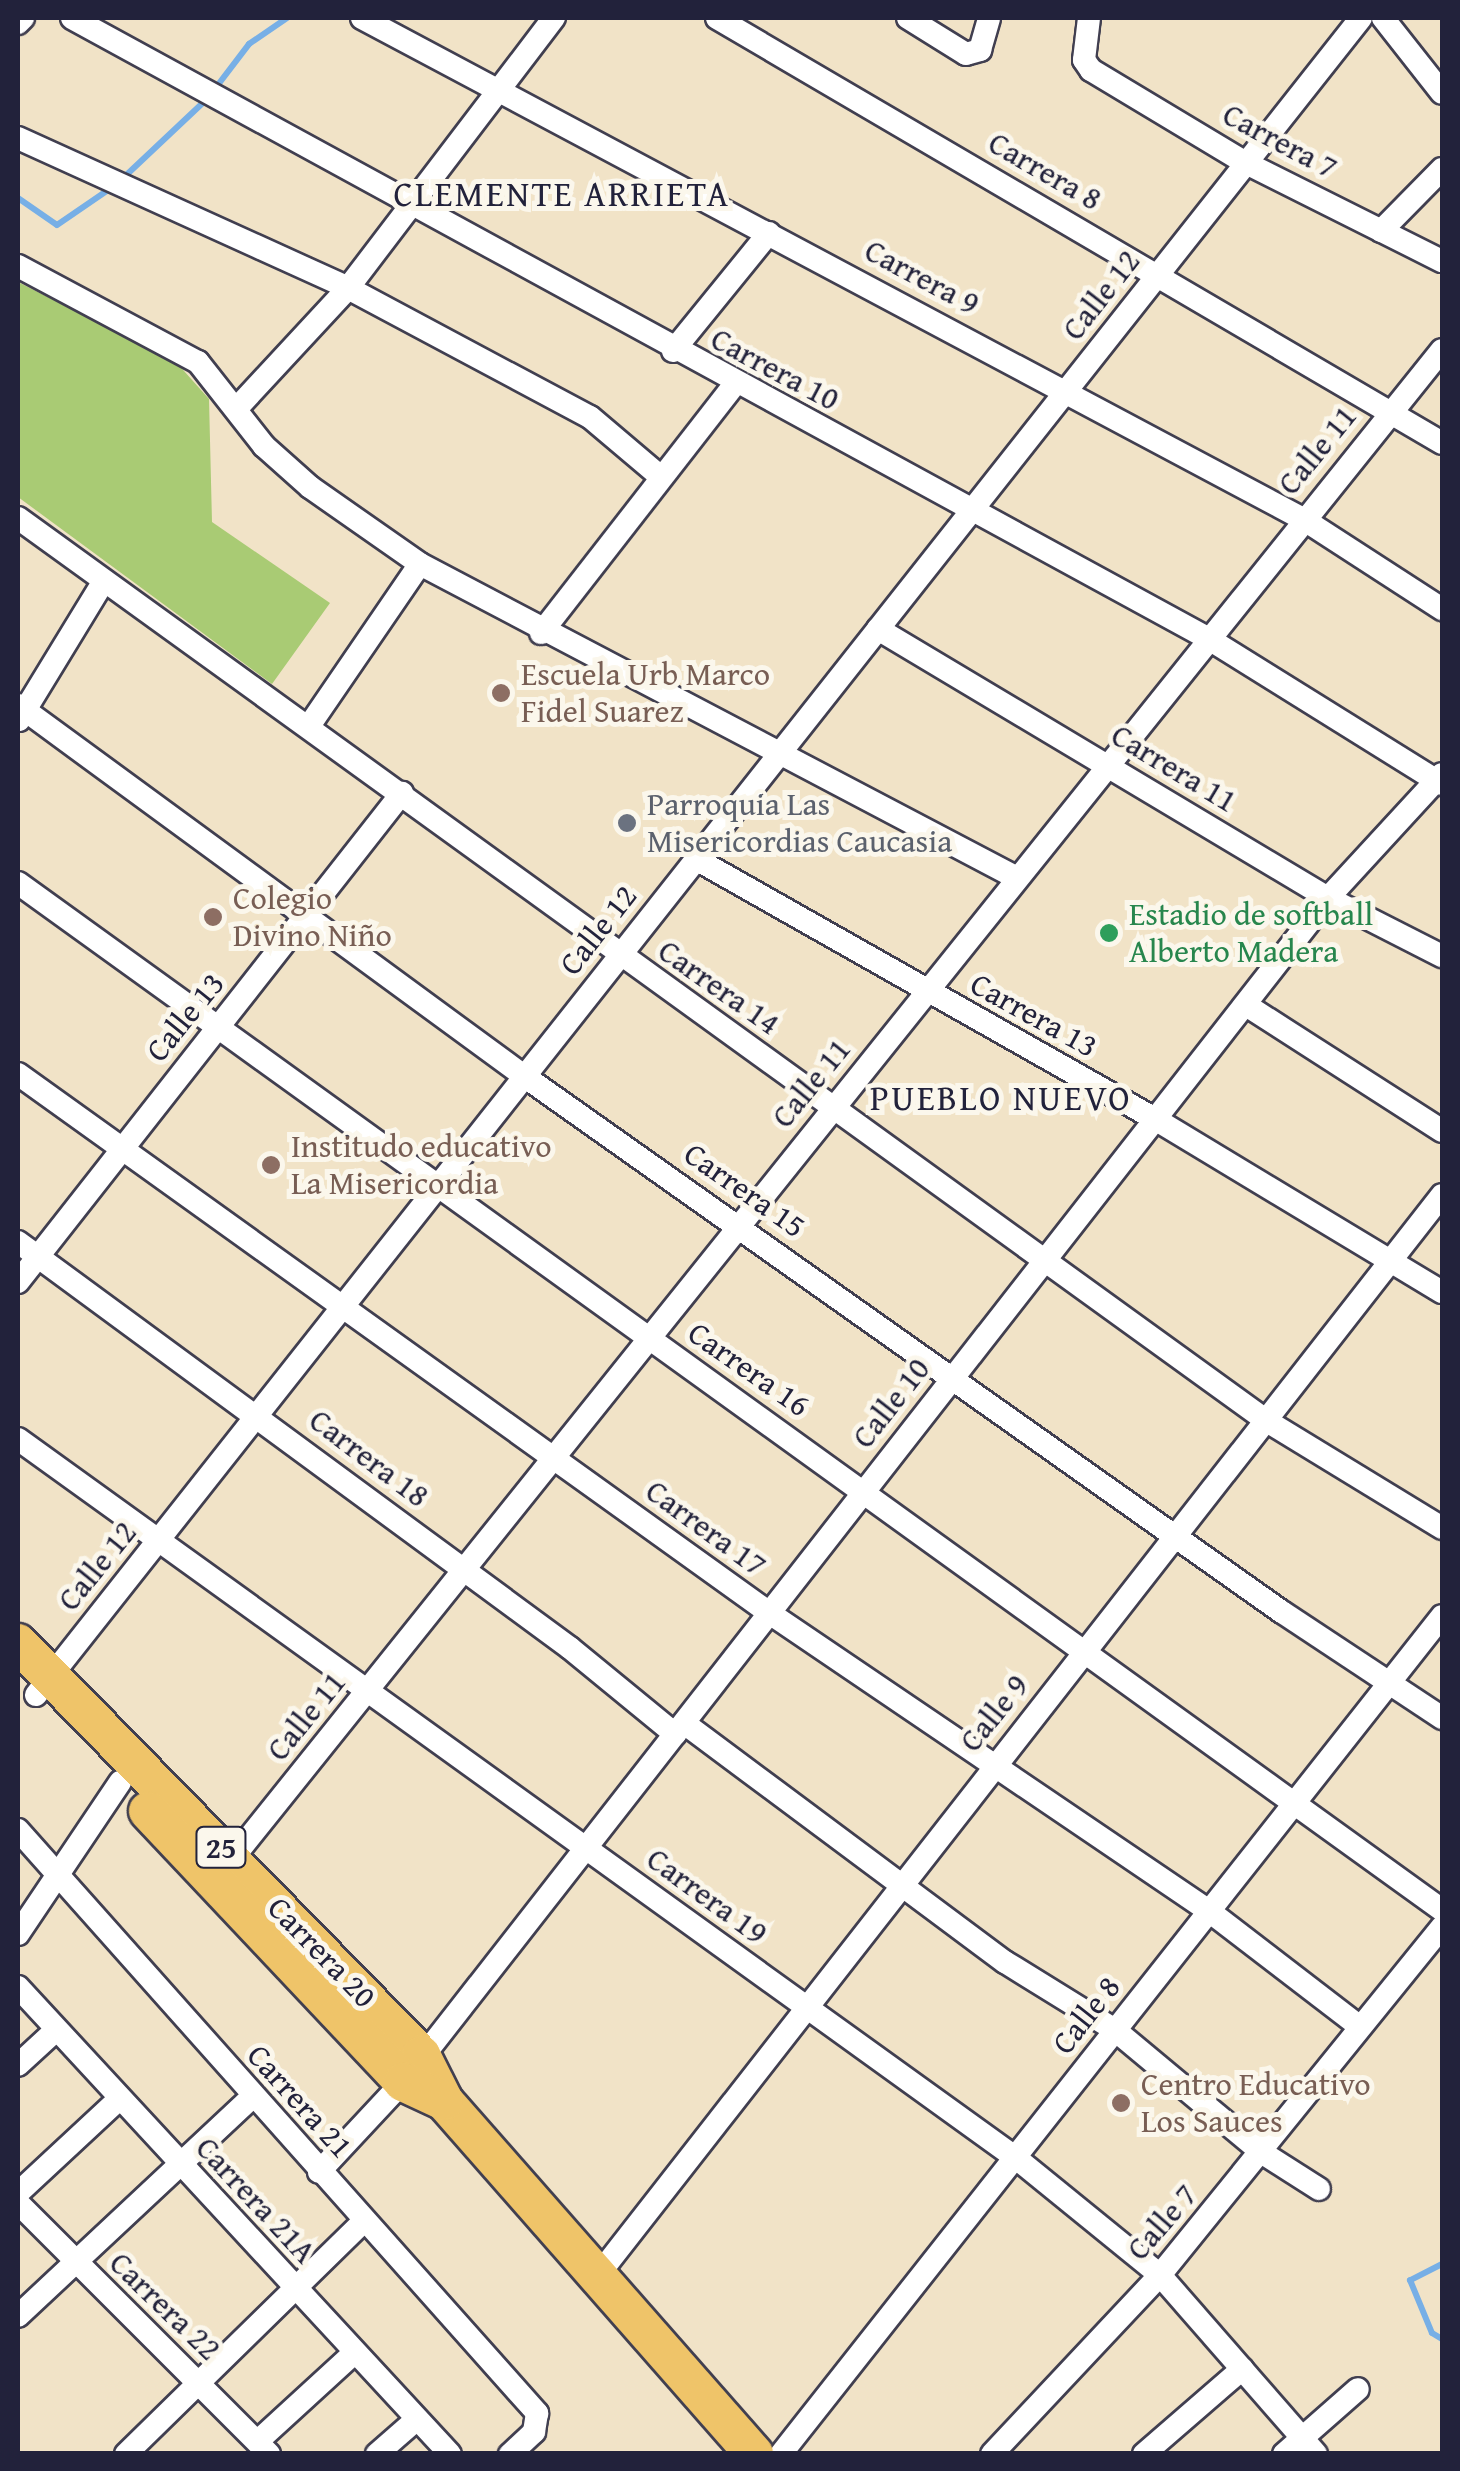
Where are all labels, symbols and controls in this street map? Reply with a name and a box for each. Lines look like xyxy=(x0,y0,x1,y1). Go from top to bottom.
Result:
street label: Carrera 7 xyxy=(1216,95,1344,187)
street label: Carrera 8 xyxy=(982,123,1108,219)
district label: CLEMENTE ARRIETA xyxy=(394,173,730,215)
street label: Carrera 9 xyxy=(858,231,986,323)
street label: Calle 12 xyxy=(1054,242,1148,348)
street label: Carrera 10 xyxy=(704,319,846,419)
street label: Calle 11 xyxy=(1270,398,1364,502)
place label: Escuela Urb Marco Fidel Suarez xyxy=(521,656,770,731)
marker: Escuela Urb Marco Fidel Suarez xyxy=(490,682,512,704)
street label: Carrera 11 xyxy=(1104,716,1244,820)
place label: Parroquia Las Misericordias Caucasia xyxy=(647,786,952,861)
marker: Parroquia Las Misericordias Caucasia xyxy=(616,812,638,834)
street label: Calle 12 xyxy=(551,877,645,983)
place label: Colegio Divino Niño xyxy=(233,880,392,955)
place label: Estadio de softball Alberto Madera xyxy=(1129,896,1373,971)
marker: Colegio Divino Niño xyxy=(202,906,224,928)
marker: Estadio de softball Alberto Madera xyxy=(1098,922,1120,944)
street label: Carrera 14 xyxy=(651,931,787,1043)
street label: Carrera 13 xyxy=(964,964,1104,1066)
street label: Calle 13 xyxy=(138,965,232,1069)
street label: Calle 11 xyxy=(764,1031,858,1135)
district label: PUEBLO NUEVO xyxy=(870,1077,1132,1119)
place label: Institudo educativo La Misericordia xyxy=(291,1128,551,1203)
street label: Carrera 15 xyxy=(677,1134,813,1246)
marker: Institudo educativo La Misericordia xyxy=(260,1154,282,1176)
street label: Carrera 16 xyxy=(681,1313,817,1425)
street label: Calle 10 xyxy=(844,1350,938,1456)
street label: Carrera 18 xyxy=(302,1401,436,1515)
street label: Carrera 17 xyxy=(638,1472,774,1584)
street label: Calle 12 xyxy=(50,1514,144,1618)
street label: Calle 11 xyxy=(259,1664,353,1768)
street label: Calle 9 xyxy=(951,1667,1037,1759)
road number: 25 xyxy=(194,1822,248,1872)
street label: Carrera 19 xyxy=(639,1840,775,1952)
street label: Carrera 20 xyxy=(260,1889,384,2015)
street label: Calle 8 xyxy=(1044,1969,1128,2061)
street label: Carrera 21 xyxy=(239,2036,361,2166)
place label: Centro Educativo Los Sauces xyxy=(1141,2066,1371,2141)
marker: Centro Educativo Los Sauces xyxy=(1110,2092,1132,2114)
street label: Carrera 21A xyxy=(188,2129,324,2271)
street label: Calle 7 xyxy=(1119,2176,1205,2268)
street label: Carrera 22 xyxy=(102,2244,228,2368)

